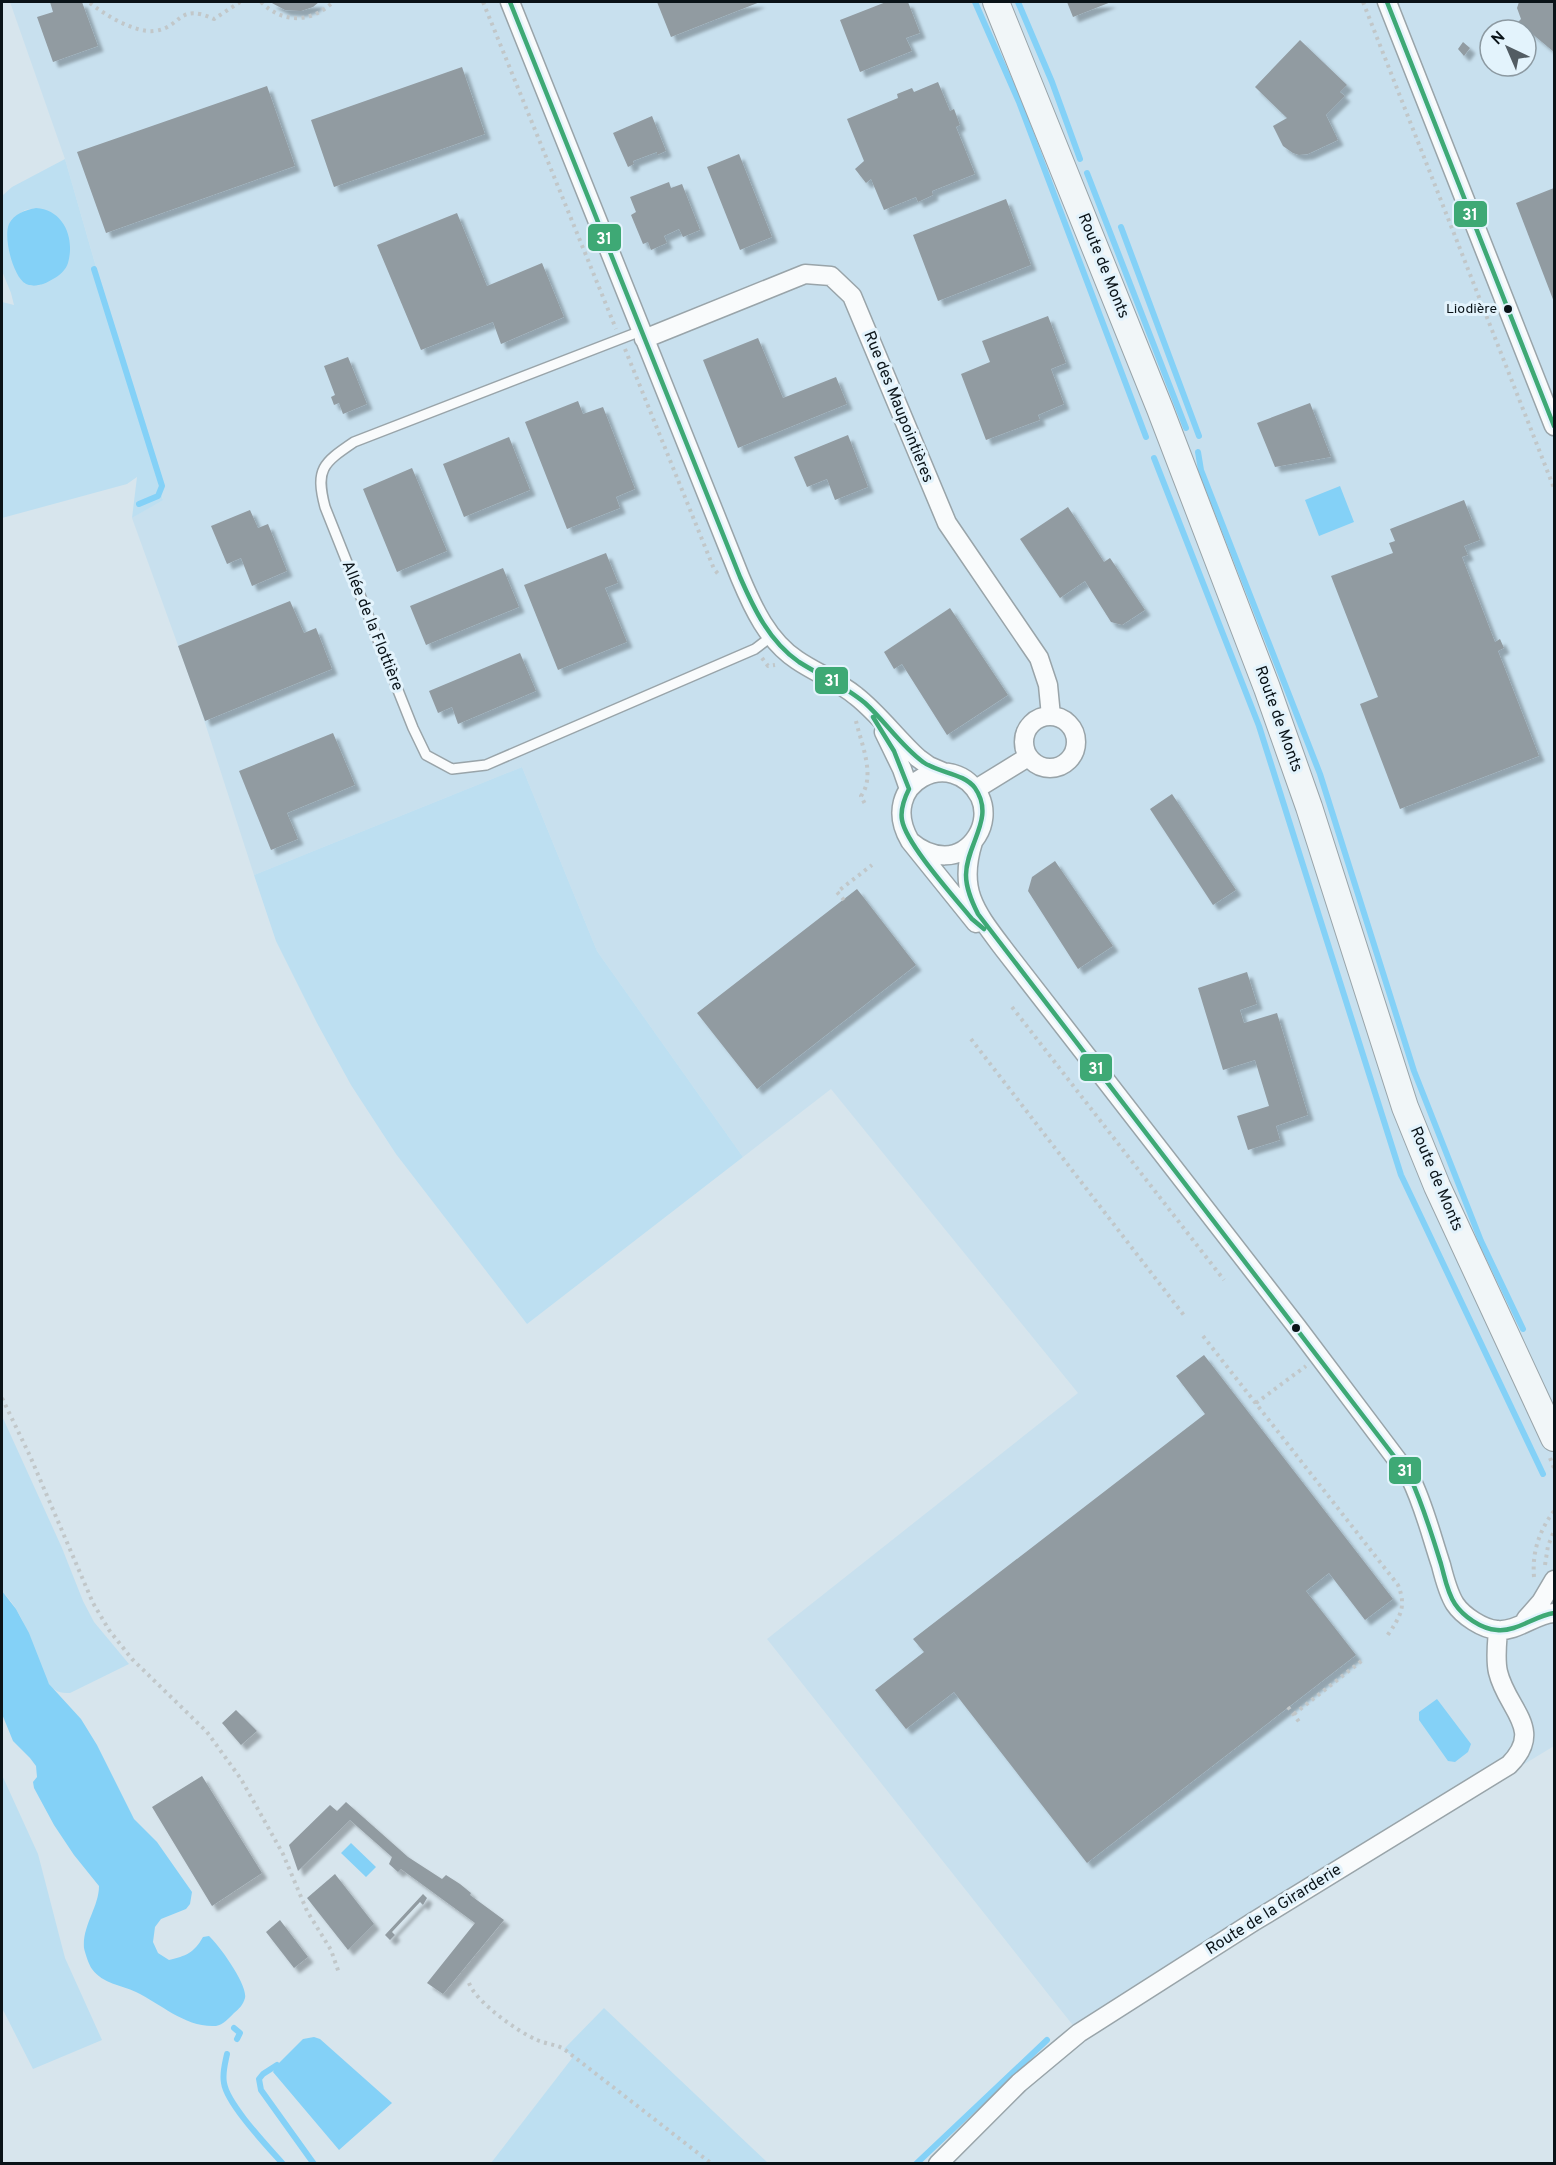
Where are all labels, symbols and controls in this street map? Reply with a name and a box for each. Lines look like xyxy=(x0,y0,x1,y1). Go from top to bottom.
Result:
north arrow xyxy=(1478,18,1538,78)
text: N xyxy=(1488,27,1510,50)
line badge: 31 xyxy=(1453,200,1488,228)
text: 31 xyxy=(1462,206,1478,226)
street label: Route de Monts xyxy=(1073,210,1133,322)
line badge: 31 xyxy=(587,223,622,252)
text: 31 xyxy=(596,230,612,250)
place label: Liodière xyxy=(1446,301,1497,318)
marker: Liodière xyxy=(1502,303,1514,315)
street label: Rue des Maupointières xyxy=(858,328,938,486)
street label: Allée de la Flottière xyxy=(337,558,407,694)
street label: Route de Monts xyxy=(1249,663,1307,775)
line badge: 31 xyxy=(814,666,849,695)
text: 31 xyxy=(824,672,840,692)
line badge: 31 xyxy=(1079,1053,1113,1082)
text: 31 xyxy=(1088,1060,1104,1080)
street label: Route de Monts xyxy=(1405,1124,1467,1234)
unlabelled marker xyxy=(1290,1322,1302,1334)
line badge: 31 xyxy=(1388,1456,1422,1485)
text: 31 xyxy=(1397,1462,1413,1482)
street label: Route de la Girarderie xyxy=(1202,1860,1346,1960)

